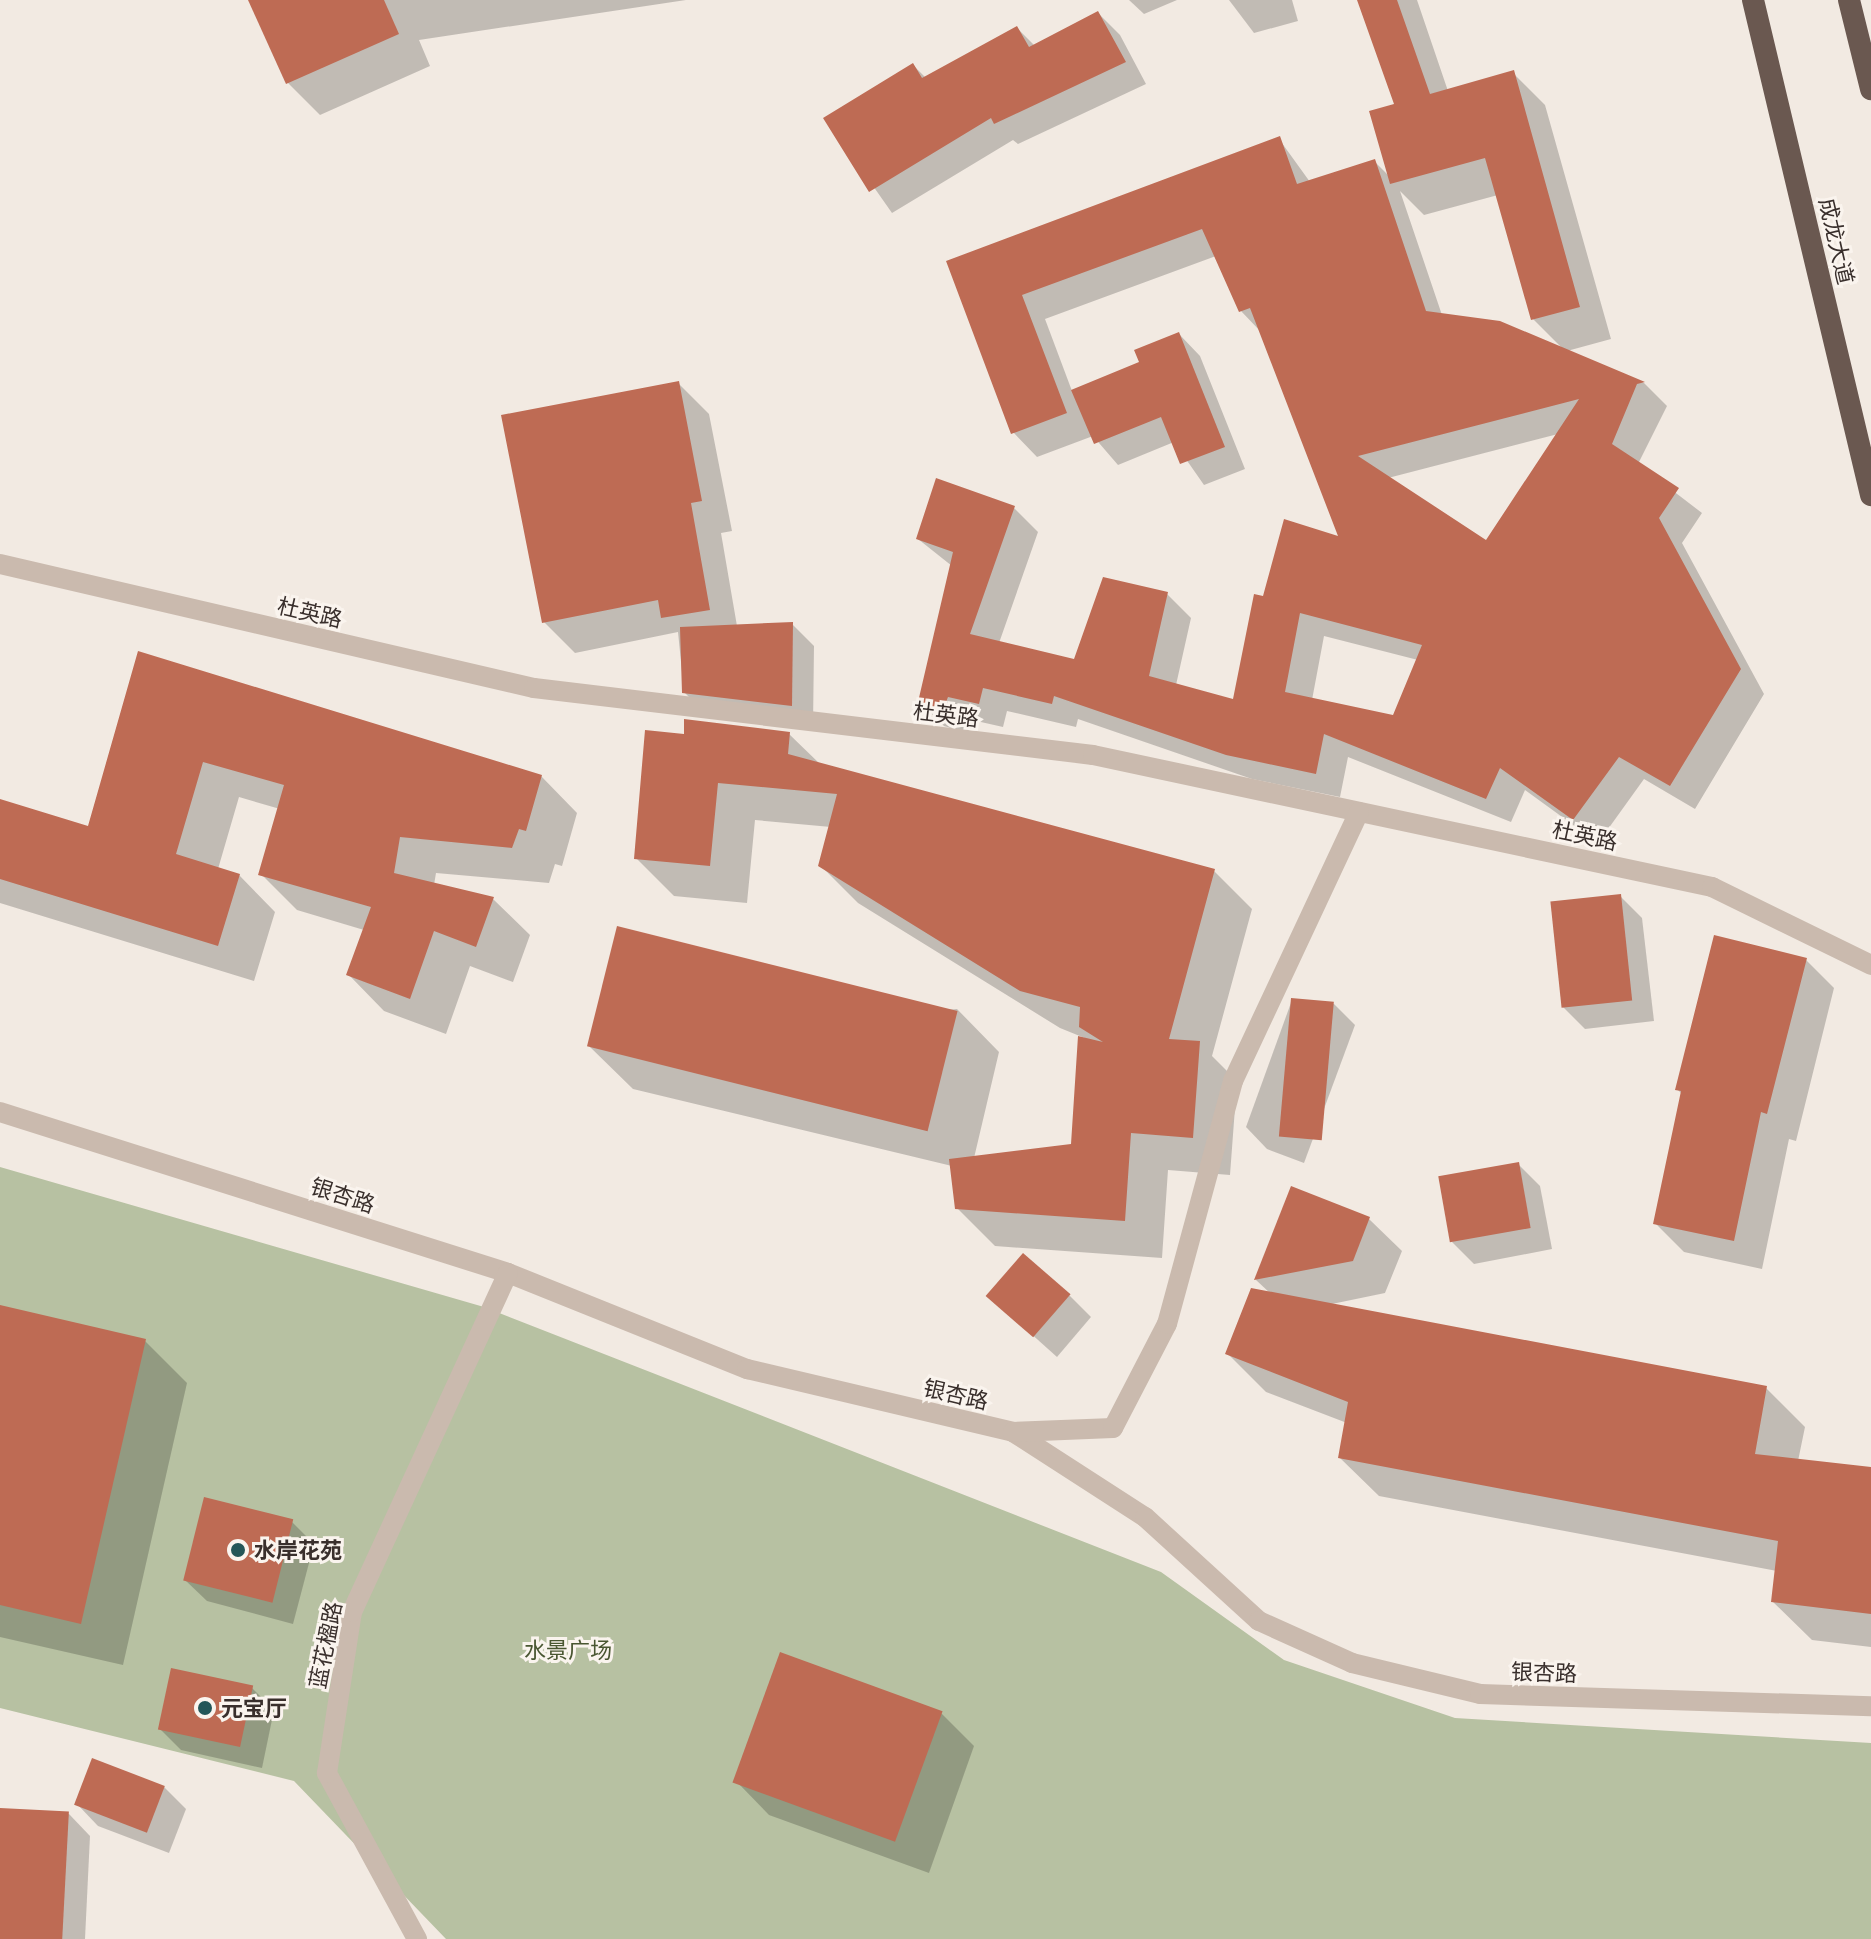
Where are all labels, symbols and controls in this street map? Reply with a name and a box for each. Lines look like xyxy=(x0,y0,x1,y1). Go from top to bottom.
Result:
street label: 成龙大道 xyxy=(1814,195,1860,287)
street label: 杜英路 xyxy=(275,592,345,632)
street label: 杜英路 xyxy=(912,697,980,731)
street label: 杜英路 xyxy=(1550,815,1620,855)
street label: 银杏路 xyxy=(308,1172,378,1218)
street label: 银杏路 xyxy=(921,1374,991,1414)
place label: 水岸花苑 xyxy=(254,1537,342,1563)
marker: 水岸花苑 xyxy=(229,1541,247,1559)
street label: 蓝花楹路 xyxy=(304,1599,346,1691)
park label: 水景广场 xyxy=(524,1637,612,1663)
street label: 银杏路 xyxy=(1511,1658,1577,1686)
place label: 元宝厅 xyxy=(221,1695,287,1721)
marker: 元宝厅 xyxy=(196,1699,214,1717)

